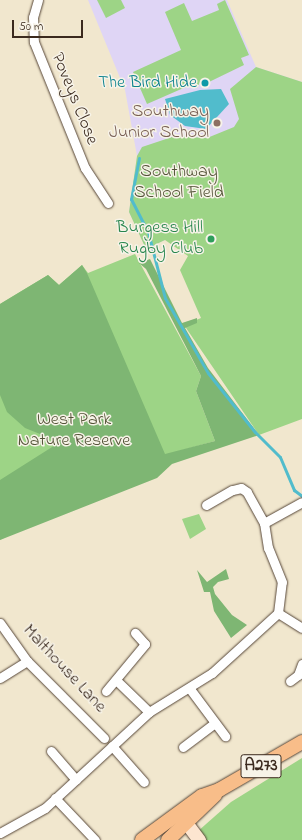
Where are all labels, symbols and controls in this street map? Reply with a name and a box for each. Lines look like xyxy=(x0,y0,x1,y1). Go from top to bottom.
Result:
scale bar xyxy=(14,12,85,38)
text: 50 m xyxy=(19,18,43,36)
street label: Poveys Close xyxy=(46,50,102,148)
place label: The Bird Hide xyxy=(98,72,197,94)
marker: The Bird Hide xyxy=(200,78,210,88)
place label: Southway Junior School xyxy=(109,102,209,144)
marker: Southway Junior School xyxy=(212,118,222,128)
park label: Southway School Field xyxy=(134,162,224,204)
place label: Burgess Hill Rugby Club xyxy=(116,218,203,260)
marker: Burgess Hill Rugby Club xyxy=(206,234,216,244)
park label: West Park Nature Reserve xyxy=(18,410,130,452)
street label: Malthouse Lane xyxy=(18,620,110,718)
road number: A273 xyxy=(240,751,282,781)

